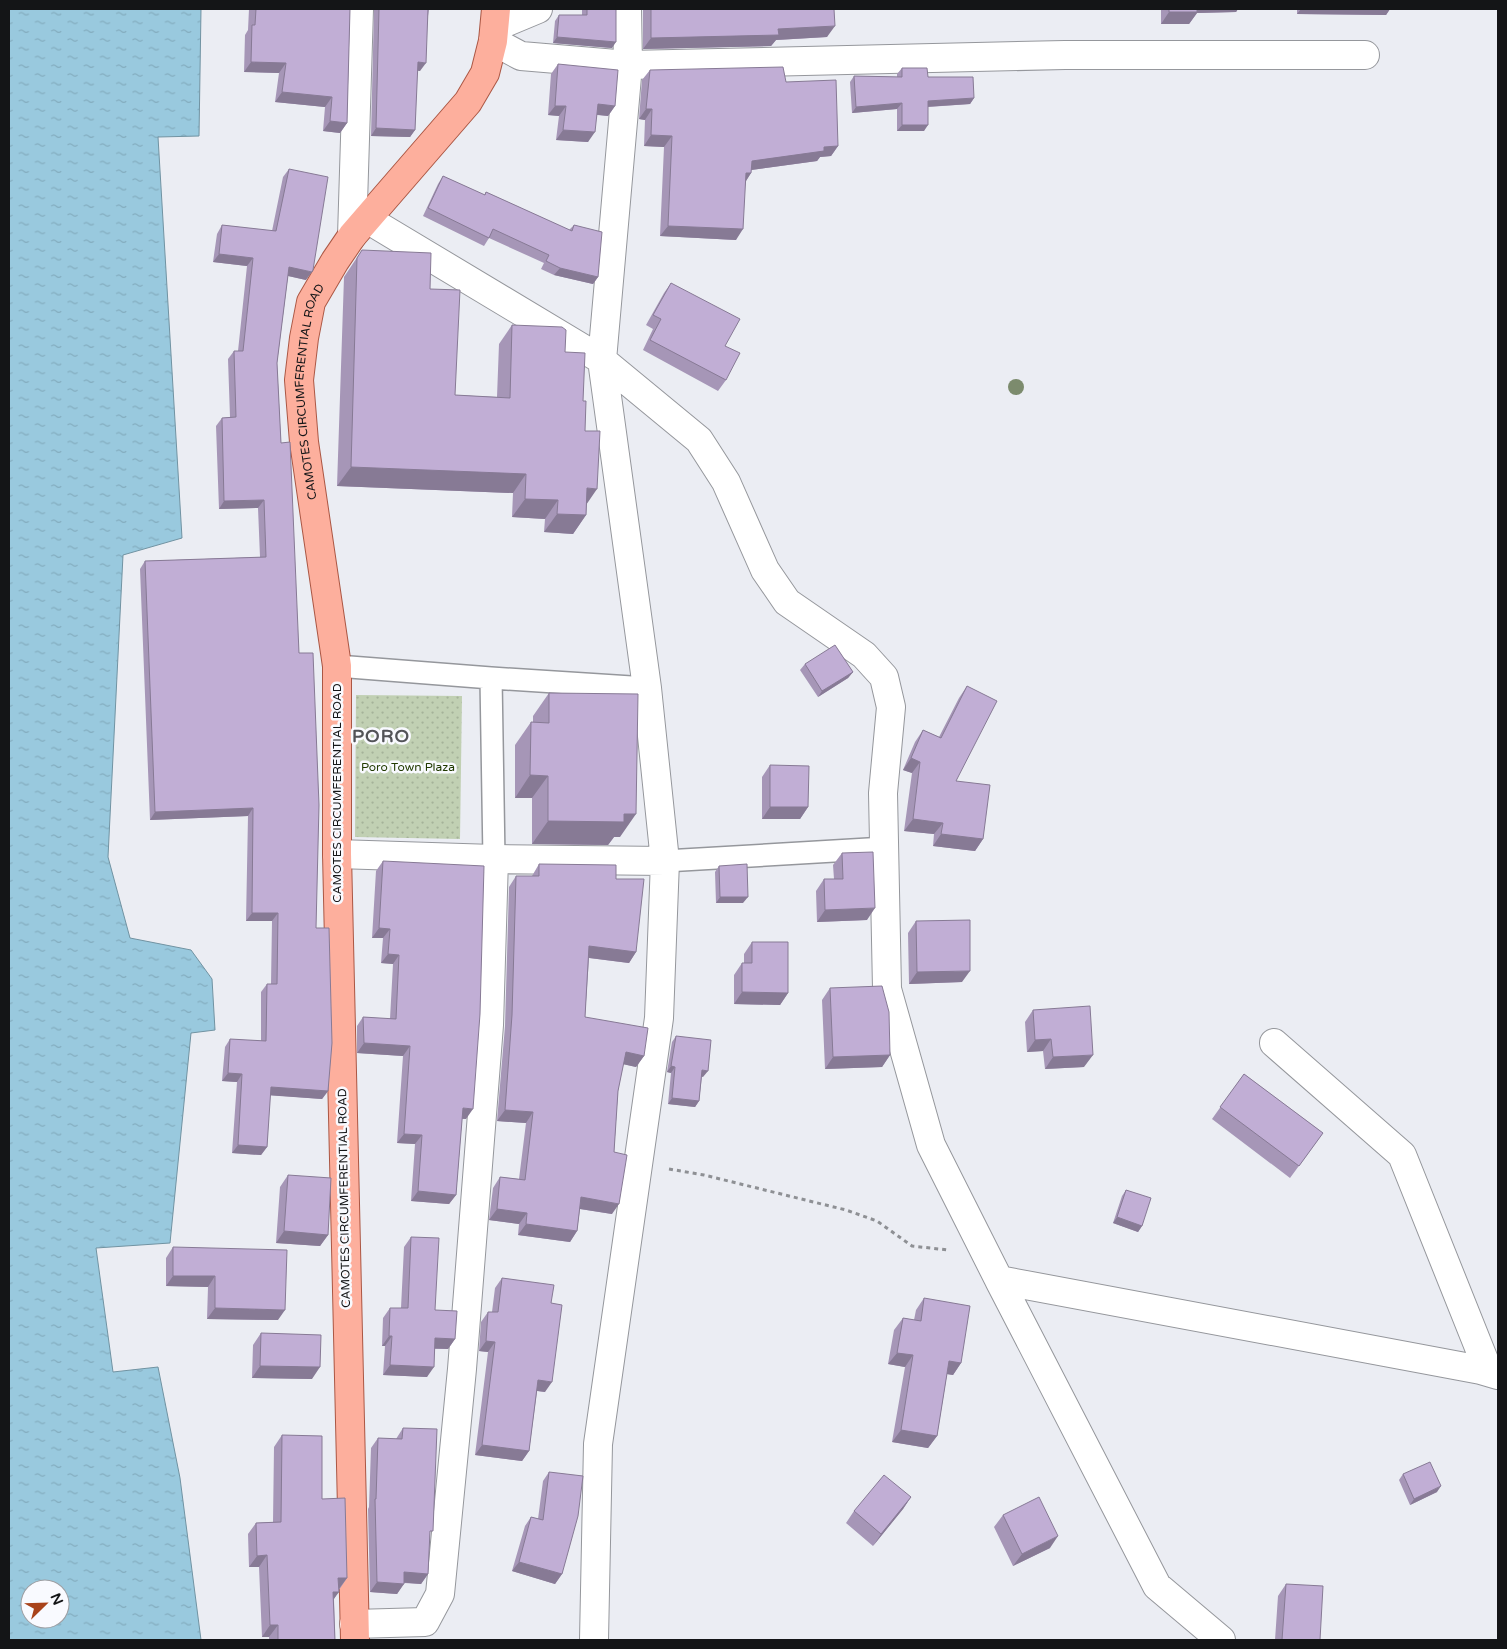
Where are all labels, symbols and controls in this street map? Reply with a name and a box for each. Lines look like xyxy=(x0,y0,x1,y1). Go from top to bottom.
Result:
street label: CAMOTES CIRCUMFERENTIAL ROAD xyxy=(292,281,327,501)
street label: CAMOTES CIRCUMFERENTIAL ROAD xyxy=(330,683,344,903)
district label: PORO xyxy=(352,725,410,747)
park label: Poro Town Plaza xyxy=(361,760,455,774)
street label: CAMOTES CIRCUMFERENTIAL ROAD xyxy=(335,1088,353,1308)
north arrow xyxy=(20,1579,70,1629)
text: N xyxy=(46,1591,67,1608)

